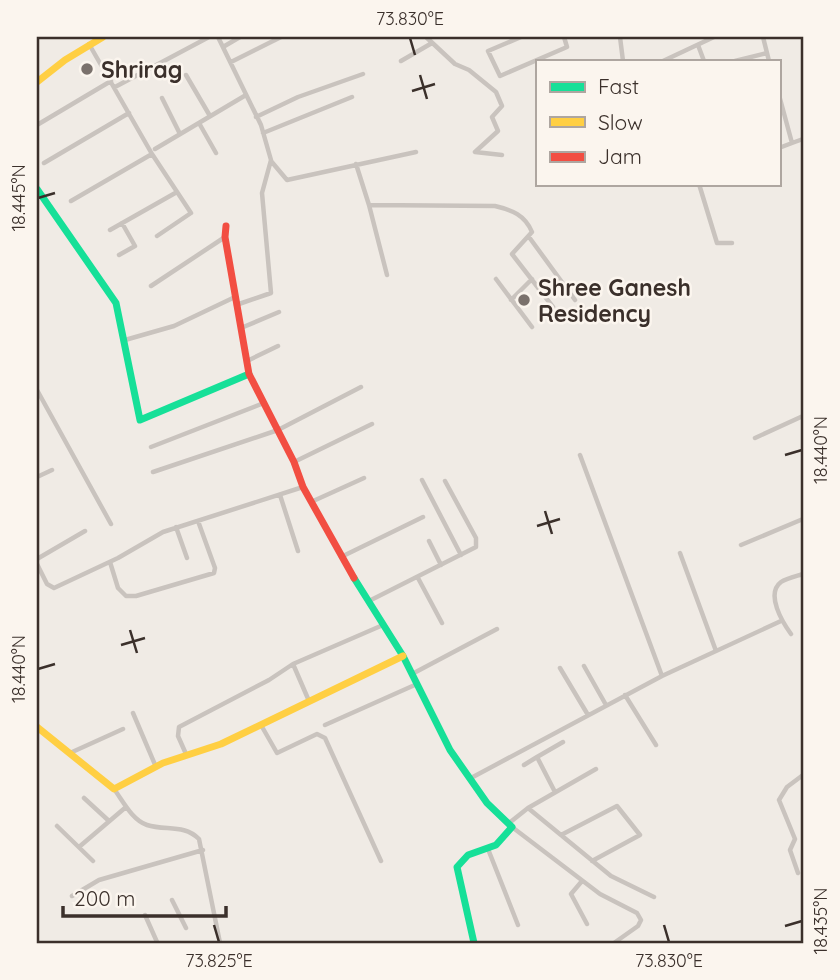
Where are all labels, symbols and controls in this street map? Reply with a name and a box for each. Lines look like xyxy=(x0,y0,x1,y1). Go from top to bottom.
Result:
text: 73.830°E xyxy=(376,7,444,30)
place label: Shrirag xyxy=(101,55,182,84)
legend xyxy=(536,60,780,186)
marker: Shrirag xyxy=(79,61,95,77)
text: Fast xyxy=(598,73,639,99)
text: Slow xyxy=(598,109,643,135)
text: Jam xyxy=(598,143,642,169)
text: 18.445°N xyxy=(7,164,30,232)
place label: Shree Ganesh Residency xyxy=(538,273,691,328)
marker: Shree Ganesh Residency xyxy=(516,292,532,308)
text: 18.440°N xyxy=(809,416,832,484)
text: 18.440°N xyxy=(7,635,30,703)
scale bar xyxy=(63,875,226,919)
text: 200 m xyxy=(74,885,136,911)
text: 18.435°N xyxy=(809,888,832,954)
text: 73.825°E xyxy=(185,949,253,972)
text: 73.830°E xyxy=(635,949,703,972)

